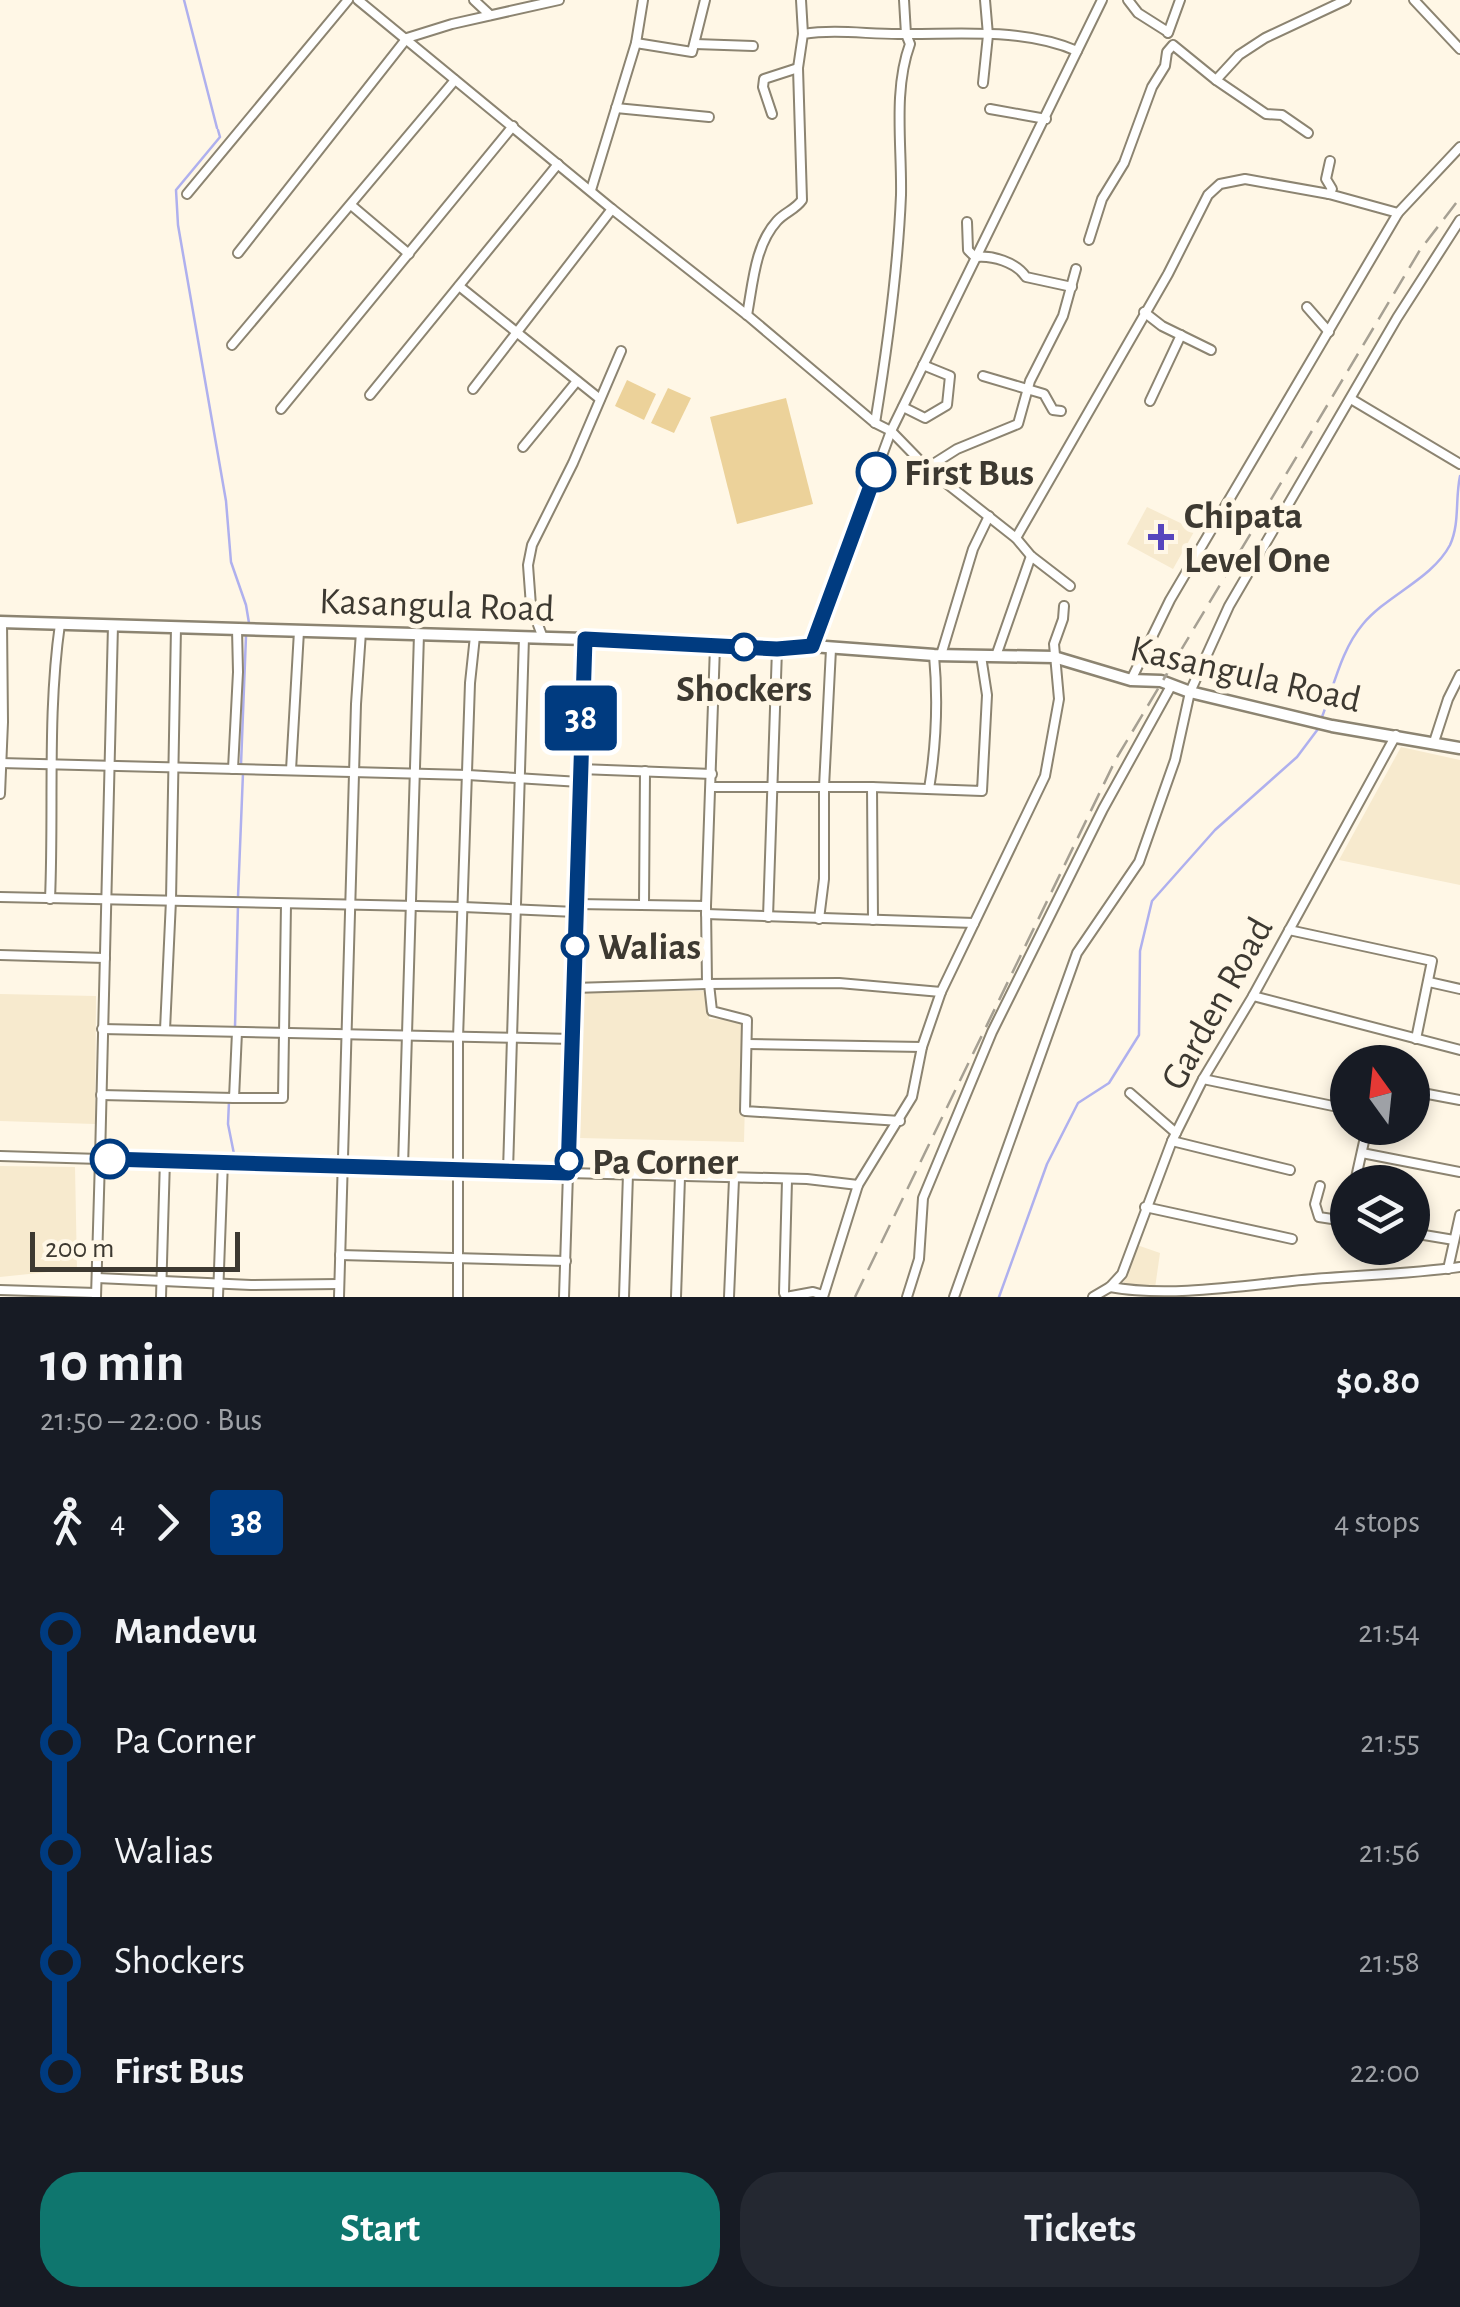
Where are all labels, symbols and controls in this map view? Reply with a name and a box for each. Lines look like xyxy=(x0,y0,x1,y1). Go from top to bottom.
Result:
marker: First Bus xyxy=(857,453,895,491)
place label: First Bus xyxy=(904,455,1034,493)
place label: Chipata Level One xyxy=(1184,498,1330,580)
marker: Chipata Level One xyxy=(1148,524,1174,550)
street label: Kasangula Road xyxy=(319,583,555,629)
street label: Kasangula Road xyxy=(1127,630,1365,720)
marker: Shockers xyxy=(731,634,757,660)
place label: Shockers xyxy=(676,671,812,709)
line badge: 38 xyxy=(536,686,626,750)
text: 38 xyxy=(565,701,597,736)
street label: Garden Road xyxy=(1155,911,1281,1096)
place label: Walias xyxy=(598,929,701,967)
marker: Walias xyxy=(562,933,588,959)
north arrow xyxy=(1330,1045,1430,1145)
map controls xyxy=(1330,1045,1430,1265)
unlabelled marker xyxy=(91,1140,129,1178)
place label: Pa Corner xyxy=(592,1144,739,1182)
marker: Pa Corner xyxy=(556,1148,582,1174)
button: layers xyxy=(1330,1165,1430,1265)
scale bar xyxy=(30,1227,240,1272)
text: 200 m xyxy=(45,1235,114,1263)
text: 10 min xyxy=(40,1336,185,1391)
text: $0.80 xyxy=(1336,1363,1420,1401)
text: 21:50 – 22:00 · Bus xyxy=(40,1404,262,1436)
icon: walk xyxy=(40,1495,95,1550)
icon: forward xyxy=(140,1495,195,1550)
text: 38 xyxy=(230,1505,263,1540)
text: 4 xyxy=(110,1506,125,1538)
text: 4 stops xyxy=(1334,1506,1420,1538)
text: Mandevu xyxy=(114,1613,257,1651)
text: 21:54 xyxy=(1358,1616,1420,1648)
text: Pa Corner xyxy=(114,1723,256,1761)
text: 21:55 xyxy=(1360,1726,1420,1758)
text: Walias xyxy=(114,1833,214,1871)
text: 21:56 xyxy=(1359,1836,1420,1868)
text: Shockers xyxy=(114,1943,245,1981)
text: 21:58 xyxy=(1359,1946,1420,1978)
text: First Bus xyxy=(114,2053,244,2091)
text: 22:00 xyxy=(1350,2056,1420,2088)
button: Start xyxy=(40,2172,720,2287)
button: Tickets xyxy=(740,2172,1420,2287)

